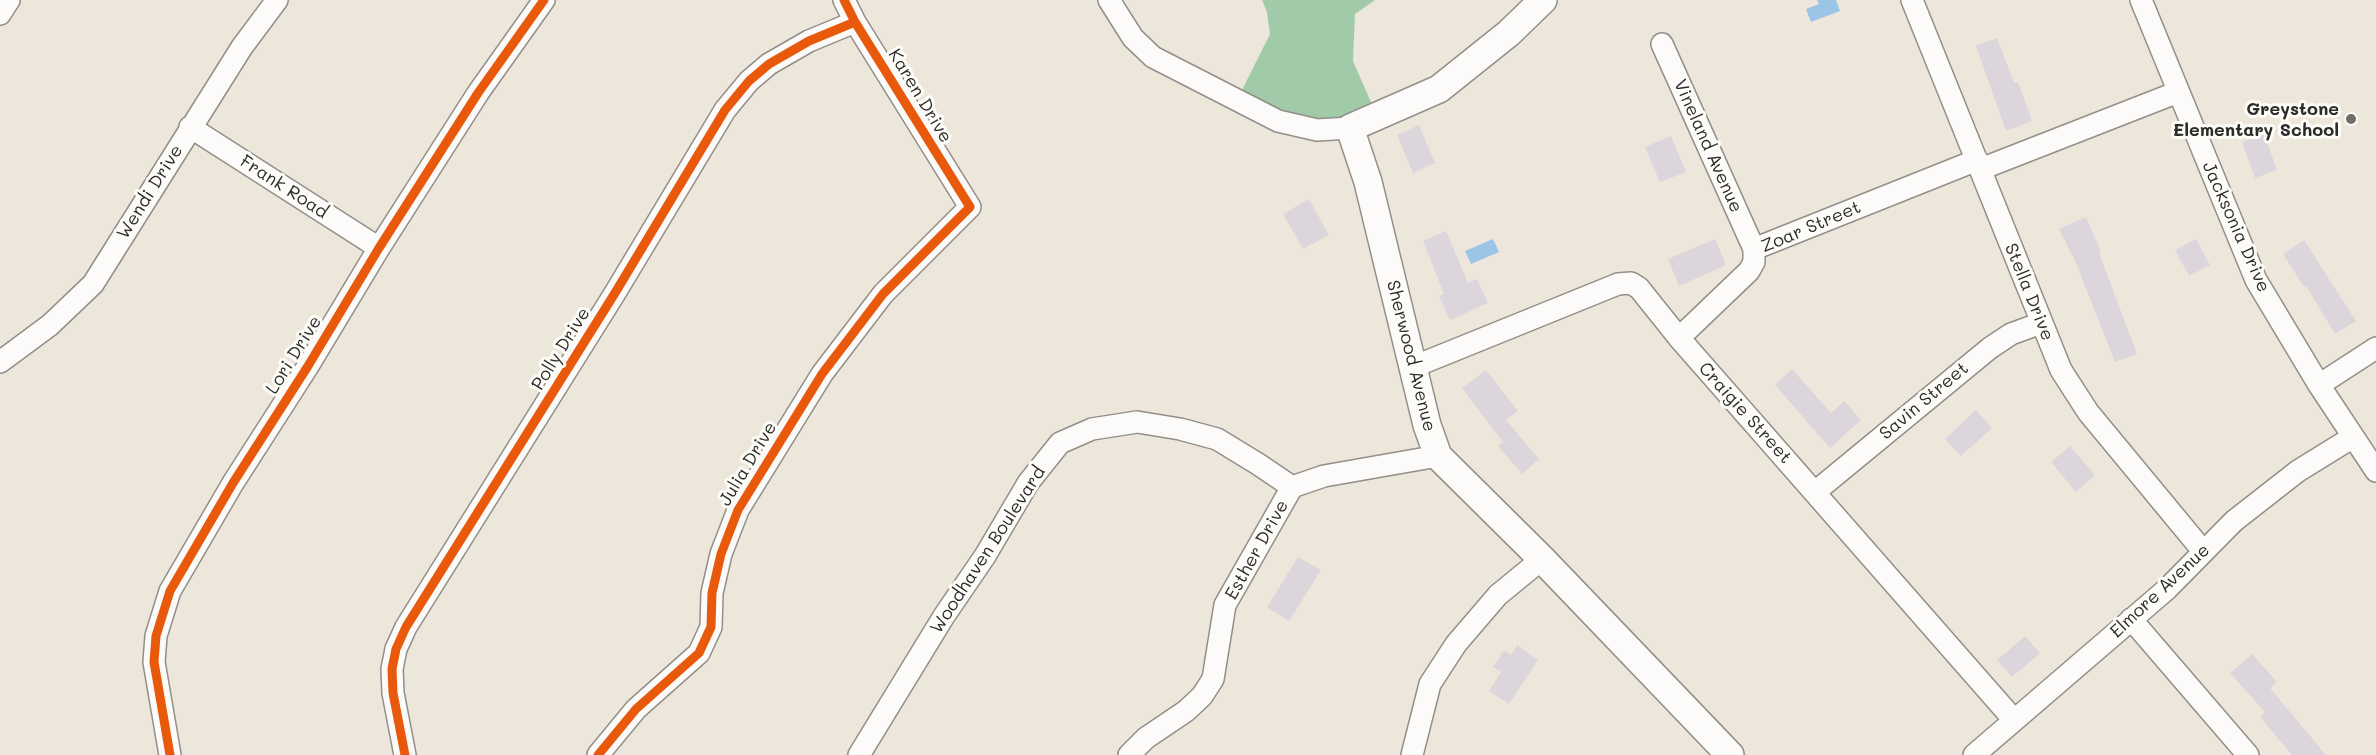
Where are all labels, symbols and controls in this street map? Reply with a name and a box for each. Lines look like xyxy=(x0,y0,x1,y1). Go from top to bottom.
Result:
street label: Karen Drive xyxy=(884,45,956,147)
street label: Vineland Avenue xyxy=(1669,76,1747,216)
place label: Greystone Elementary School xyxy=(2173,98,2339,140)
marker: Greystone Elementary School xyxy=(2344,112,2358,126)
street label: Wendi Drive xyxy=(112,141,188,243)
street label: Frank Road xyxy=(236,151,332,223)
street label: Jacksonia Drive xyxy=(2198,158,2274,296)
street label: Zoar Street xyxy=(1758,196,1864,258)
street label: Stella Drive xyxy=(2000,240,2058,344)
street label: Sherwood Avenue xyxy=(1382,278,1440,434)
street label: Polly Drive xyxy=(527,304,595,394)
street label: Lori Drive xyxy=(262,312,326,398)
street label: Craigie Street xyxy=(1694,358,1796,468)
street label: Savin Street xyxy=(1875,358,1973,444)
street label: Julia Drive xyxy=(714,418,782,510)
street label: Woodhaven Boulevard xyxy=(926,462,1050,638)
street label: Esther Drive xyxy=(1221,496,1293,604)
street label: Elmore Avenue xyxy=(2106,539,2214,643)

